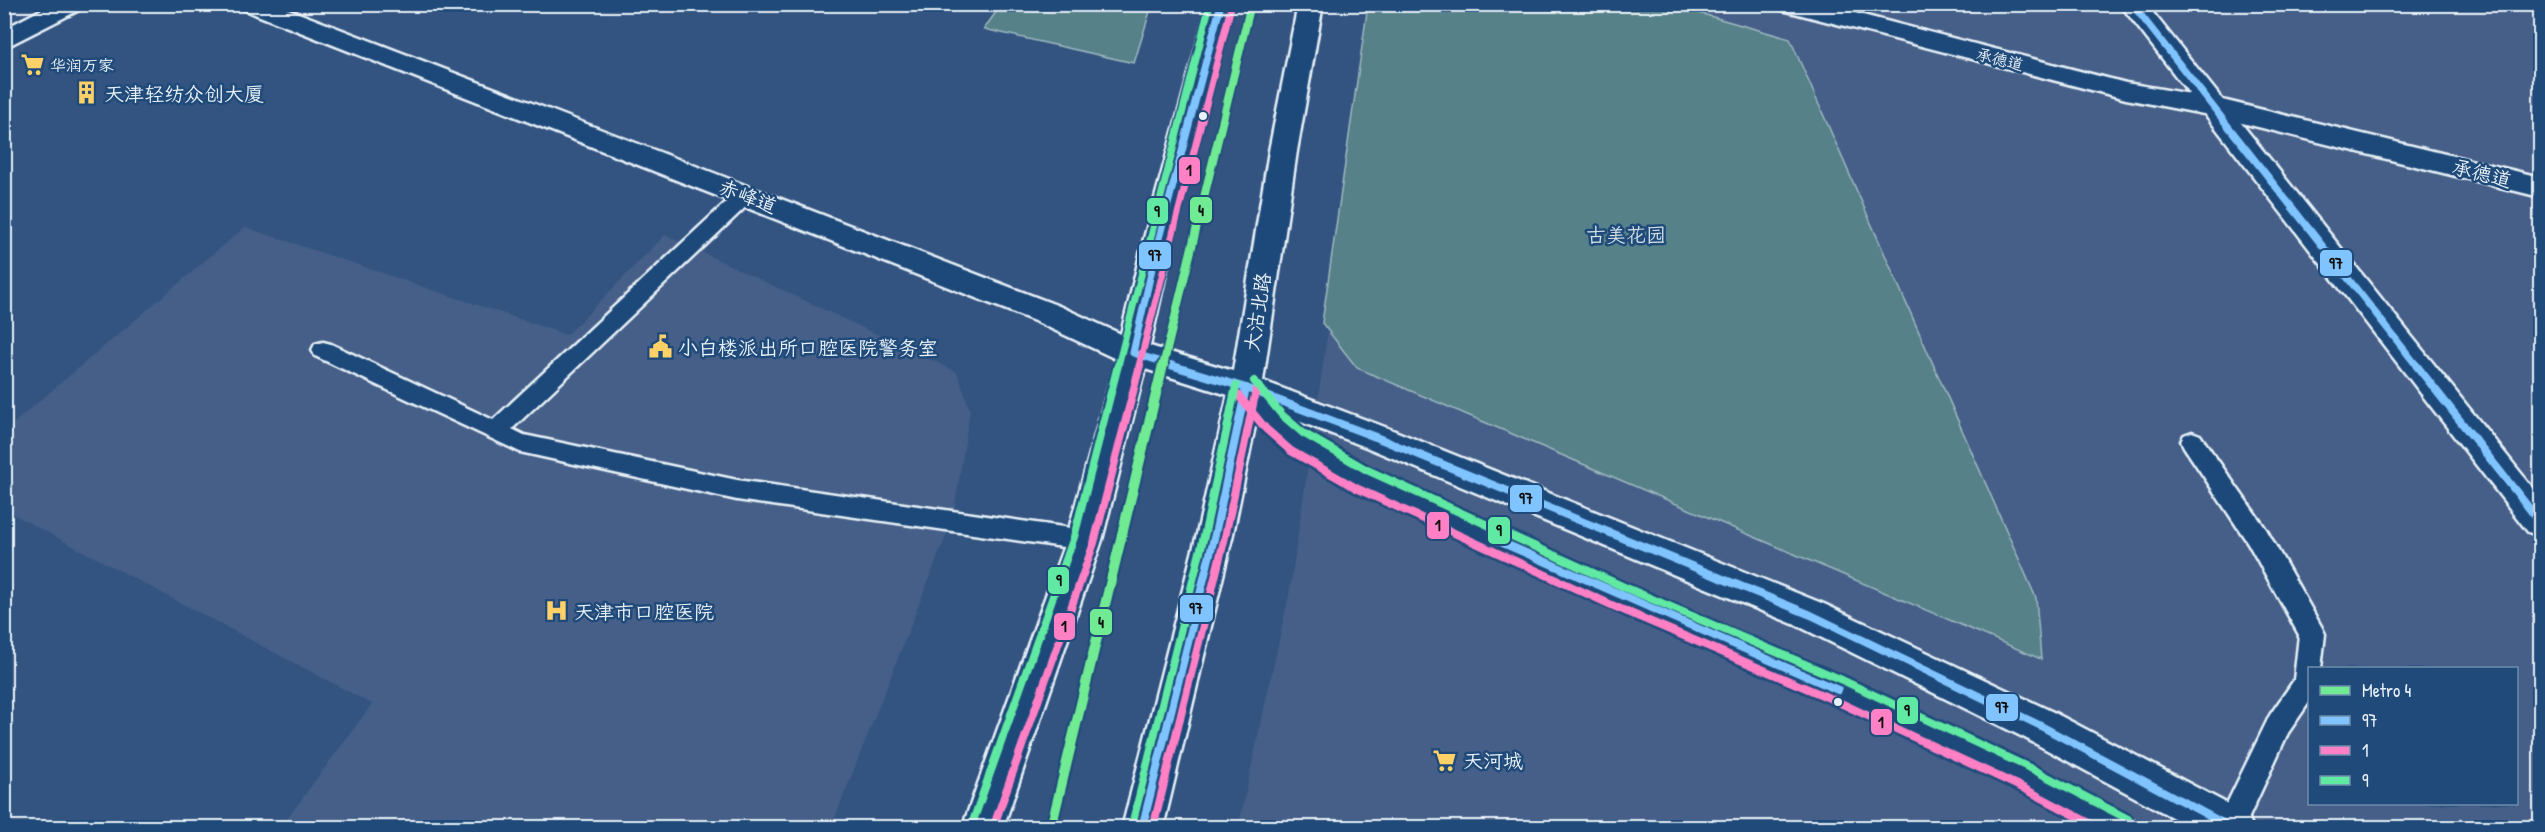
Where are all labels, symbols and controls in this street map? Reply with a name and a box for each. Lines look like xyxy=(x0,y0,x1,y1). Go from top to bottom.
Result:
street label: 承德道 xyxy=(1974,43,2026,75)
supermarket icon: 华润万家 xyxy=(19,52,45,78)
place label: 华润万家 xyxy=(50,54,114,76)
building icon: 天津轻纺众创大厦 xyxy=(73,80,99,106)
place label: 天津轻纺众创大厦 xyxy=(104,80,264,107)
unlabelled marker xyxy=(1197,110,1209,122)
street label: 承德道 xyxy=(2450,153,2514,193)
line badge: 1 xyxy=(1178,156,1201,185)
text: 1 xyxy=(1186,159,1192,181)
street label: 赤峰道 xyxy=(715,173,781,219)
line badge: 4 xyxy=(1189,196,1213,224)
line badge: 9 xyxy=(1146,197,1169,225)
text: 4 xyxy=(1198,199,1204,221)
text: 9 xyxy=(1154,200,1160,222)
park label: 古美花园 xyxy=(1586,221,1666,248)
line badge: 97 xyxy=(1138,241,1172,270)
text: 97 xyxy=(1148,244,1162,266)
line badge: 97 xyxy=(2319,249,2353,277)
text: 97 xyxy=(2329,252,2343,274)
street label: 大沽北路 xyxy=(1237,269,1277,354)
public building icon: 小白楼派出所口腔医院警务室 xyxy=(647,334,673,360)
place label: 小白楼派出所口腔医院警务室 xyxy=(678,334,938,361)
line badge: 97 xyxy=(1509,484,1543,513)
text: 97 xyxy=(1519,487,1533,509)
line badge: 1 xyxy=(1426,511,1450,540)
text: 1 xyxy=(1435,514,1441,536)
line badge: 9 xyxy=(1487,516,1511,545)
text: 9 xyxy=(1496,519,1502,541)
line badge: 9 xyxy=(1047,566,1070,595)
text: 9 xyxy=(1056,569,1062,591)
line badge: 97 xyxy=(1179,594,1214,623)
text: 97 xyxy=(1189,597,1203,619)
hospital icon: 天津市口腔医院 xyxy=(543,598,569,624)
place label: 天津市口腔医院 xyxy=(574,598,714,625)
line badge: 4 xyxy=(1089,608,1113,636)
text: 4 xyxy=(1098,611,1104,633)
line badge: 1 xyxy=(1053,612,1076,641)
text: 1 xyxy=(1061,615,1067,637)
legend xyxy=(2308,667,2518,805)
text: Metro 4 xyxy=(2362,678,2411,703)
line badge: 97 xyxy=(1985,693,2019,722)
unlabelled marker xyxy=(1832,696,1844,708)
line badge: 9 xyxy=(1896,696,1919,725)
text: 97 xyxy=(1995,696,2009,718)
text: 9 xyxy=(1904,699,1910,721)
line badge: 1 xyxy=(1870,708,1893,736)
text: 97 xyxy=(2362,708,2378,733)
text: 1 xyxy=(1878,711,1884,733)
text: 1 xyxy=(2362,738,2369,763)
supermarket icon: 天河城 xyxy=(1432,747,1458,773)
place label: 天河城 xyxy=(1463,747,1523,774)
text: 9 xyxy=(2362,768,2369,793)

